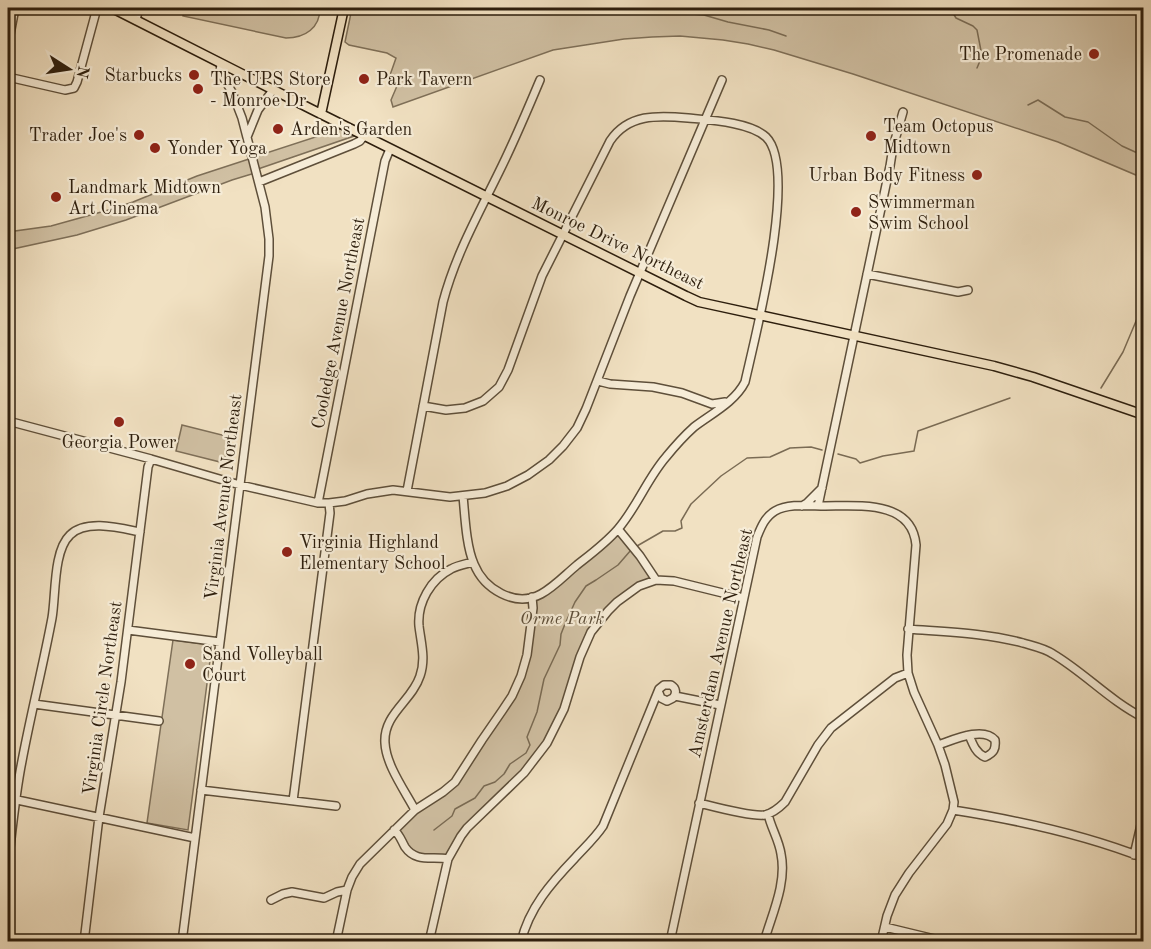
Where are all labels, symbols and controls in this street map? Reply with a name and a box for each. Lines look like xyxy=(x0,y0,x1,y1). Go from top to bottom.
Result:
north arrow xyxy=(39,39,99,99)
place label: The Promenade xyxy=(959,46,1082,64)
marker: The Promenade xyxy=(1087,47,1101,61)
text: N xyxy=(72,64,91,80)
place label: Starbucks xyxy=(104,67,182,85)
marker: Starbucks xyxy=(187,68,201,82)
place label: The UPS Store - Monroe Dr xyxy=(210,71,331,110)
place label: Park Tavern xyxy=(376,71,473,89)
marker: Park Tavern xyxy=(357,72,371,86)
marker: The UPS Store - Monroe Dr xyxy=(191,82,205,96)
place label: Team Octopus Midtown xyxy=(883,118,994,157)
place label: Arden's Garden xyxy=(290,121,413,139)
marker: Arden's Garden xyxy=(271,122,285,136)
place label: Trader Joe's xyxy=(29,127,127,145)
marker: Trader Joe's xyxy=(132,128,146,142)
marker: Team Octopus Midtown xyxy=(864,129,878,143)
place label: Yonder Yoga xyxy=(167,140,267,158)
marker: Yonder Yoga xyxy=(148,141,162,155)
place label: Urban Body Fitness xyxy=(808,167,965,185)
marker: Urban Body Fitness xyxy=(970,168,984,182)
place label: Landmark Midtown Art Cinema xyxy=(68,179,221,218)
marker: Landmark Midtown Art Cinema xyxy=(49,190,63,204)
street label: Monroe Drive Northeast xyxy=(529,194,707,293)
place label: Swimmerman Swim School xyxy=(868,194,975,233)
marker: Swimmerman Swim School xyxy=(849,205,863,219)
street label: Cooledge Avenue Northeast xyxy=(310,216,368,431)
street label: Virginia Avenue Northeast xyxy=(202,393,246,602)
marker: Georgia Power xyxy=(112,415,126,429)
place label: Georgia Power xyxy=(62,434,177,452)
street label: Amsterdam Avenue Northeast xyxy=(686,527,756,760)
place label: Virginia Highland Elementary School xyxy=(299,534,446,573)
marker: Virginia Highland Elementary School xyxy=(280,545,294,559)
street label: Virginia Circle Northeast xyxy=(80,600,126,797)
park label: Orme Park xyxy=(520,610,604,628)
place label: Sand Volleyball Court xyxy=(202,646,323,685)
marker: Sand Volleyball Court xyxy=(183,657,197,671)

